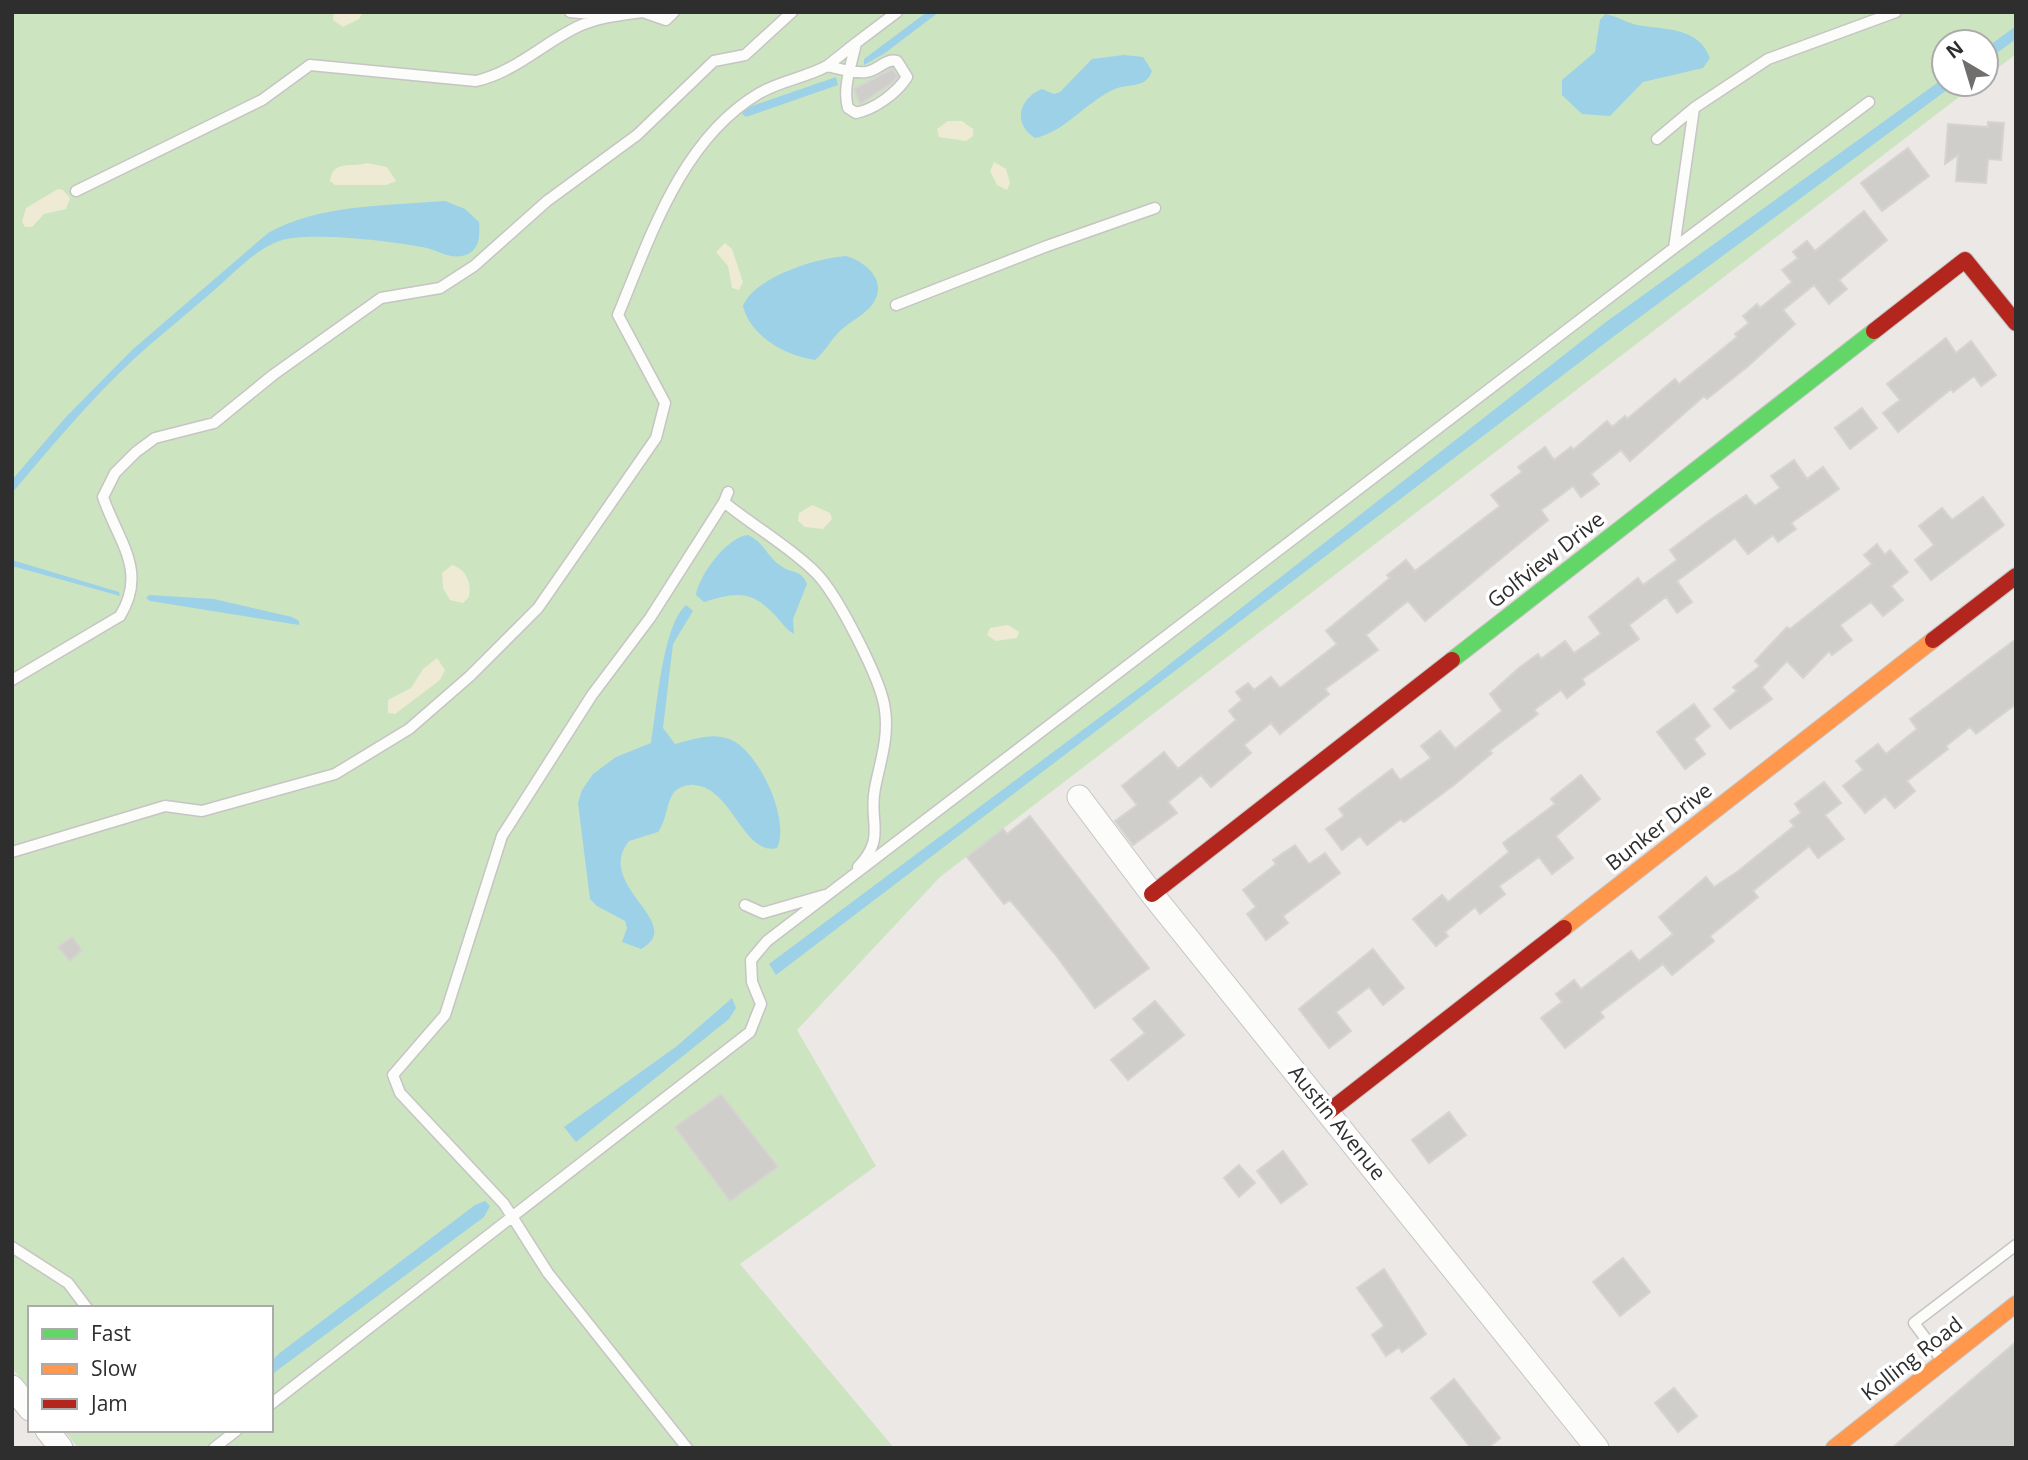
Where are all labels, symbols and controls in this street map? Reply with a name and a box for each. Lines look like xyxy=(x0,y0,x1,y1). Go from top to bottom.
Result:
north arrow xyxy=(1930,28,2000,98)
text: N xyxy=(1940,35,1969,65)
street label: Golfview Drive xyxy=(1481,505,1610,614)
street label: Bunker Drive xyxy=(1599,776,1717,877)
street label: Austin Avenue xyxy=(1283,1059,1393,1186)
legend xyxy=(28,1306,273,1432)
street label: Kolling Road xyxy=(1855,1310,1968,1407)
text: Fast xyxy=(91,1319,131,1347)
text: Slow xyxy=(91,1354,137,1382)
text: Jam xyxy=(89,1389,128,1417)

